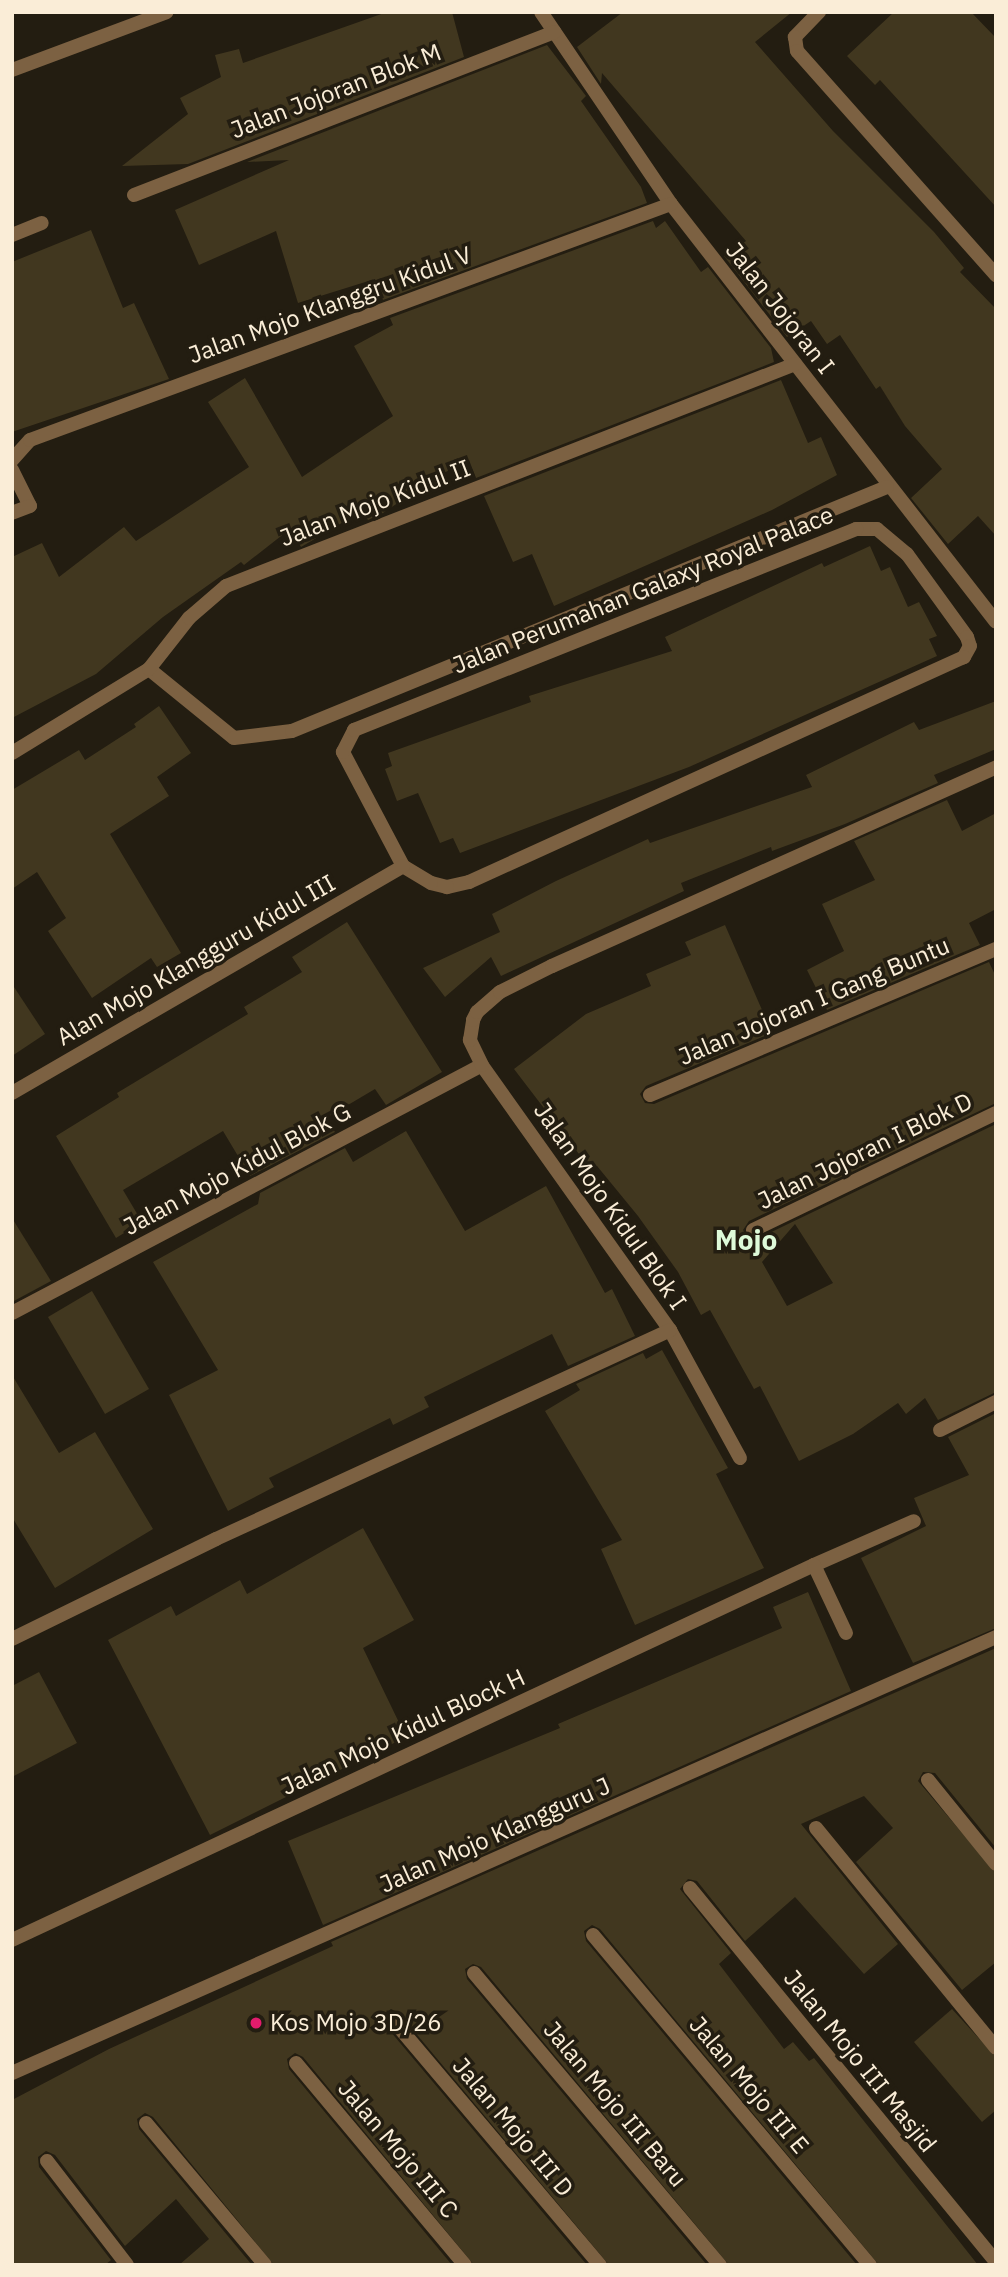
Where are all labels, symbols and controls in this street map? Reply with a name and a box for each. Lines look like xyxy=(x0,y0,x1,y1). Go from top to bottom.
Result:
street label: Jalan Jojoran Blok M xyxy=(227,38,445,144)
street label: Jalan Jojoran I xyxy=(720,236,840,380)
street label: Jalan Mojo Klanggru Kidul V xyxy=(185,240,475,370)
street label: Jalan Mojo Kidul II xyxy=(276,453,474,553)
street label: Jalan Perumahan Galaxy Royal Palace xyxy=(448,500,838,680)
street label: Alan Mojo Klangguru Kidul III xyxy=(52,868,340,1052)
street label: Jalan Jojoran I Gang Buntu xyxy=(674,931,954,1071)
street label: Jalan Jojoran I Blok D xyxy=(753,1087,977,1215)
street label: Jalan Mojo Kidul Blok G xyxy=(118,1097,356,1241)
street label: Jalan Mojo Kidul Blok I xyxy=(528,1097,692,1315)
district label: Mojo xyxy=(715,1223,777,1257)
street label: Jalan Mojo Kidul Block H xyxy=(277,1663,529,1801)
street label: Jalan Mojo Klangguru J xyxy=(375,1771,615,1899)
street label: Jalan Mojo III Masjid xyxy=(778,1964,942,2158)
place label: Kos Mojo 3D/26 xyxy=(270,2009,442,2037)
street label: Jalan Mojo III E xyxy=(683,2011,815,2159)
marker: Kos Mojo 3D/26 xyxy=(248,2015,264,2031)
street label: Jalan Mojo III Baru xyxy=(537,2015,693,2193)
street label: Jalan Mojo III D xyxy=(447,2052,579,2202)
street label: Jalan Mojo III C xyxy=(332,2074,464,2224)

